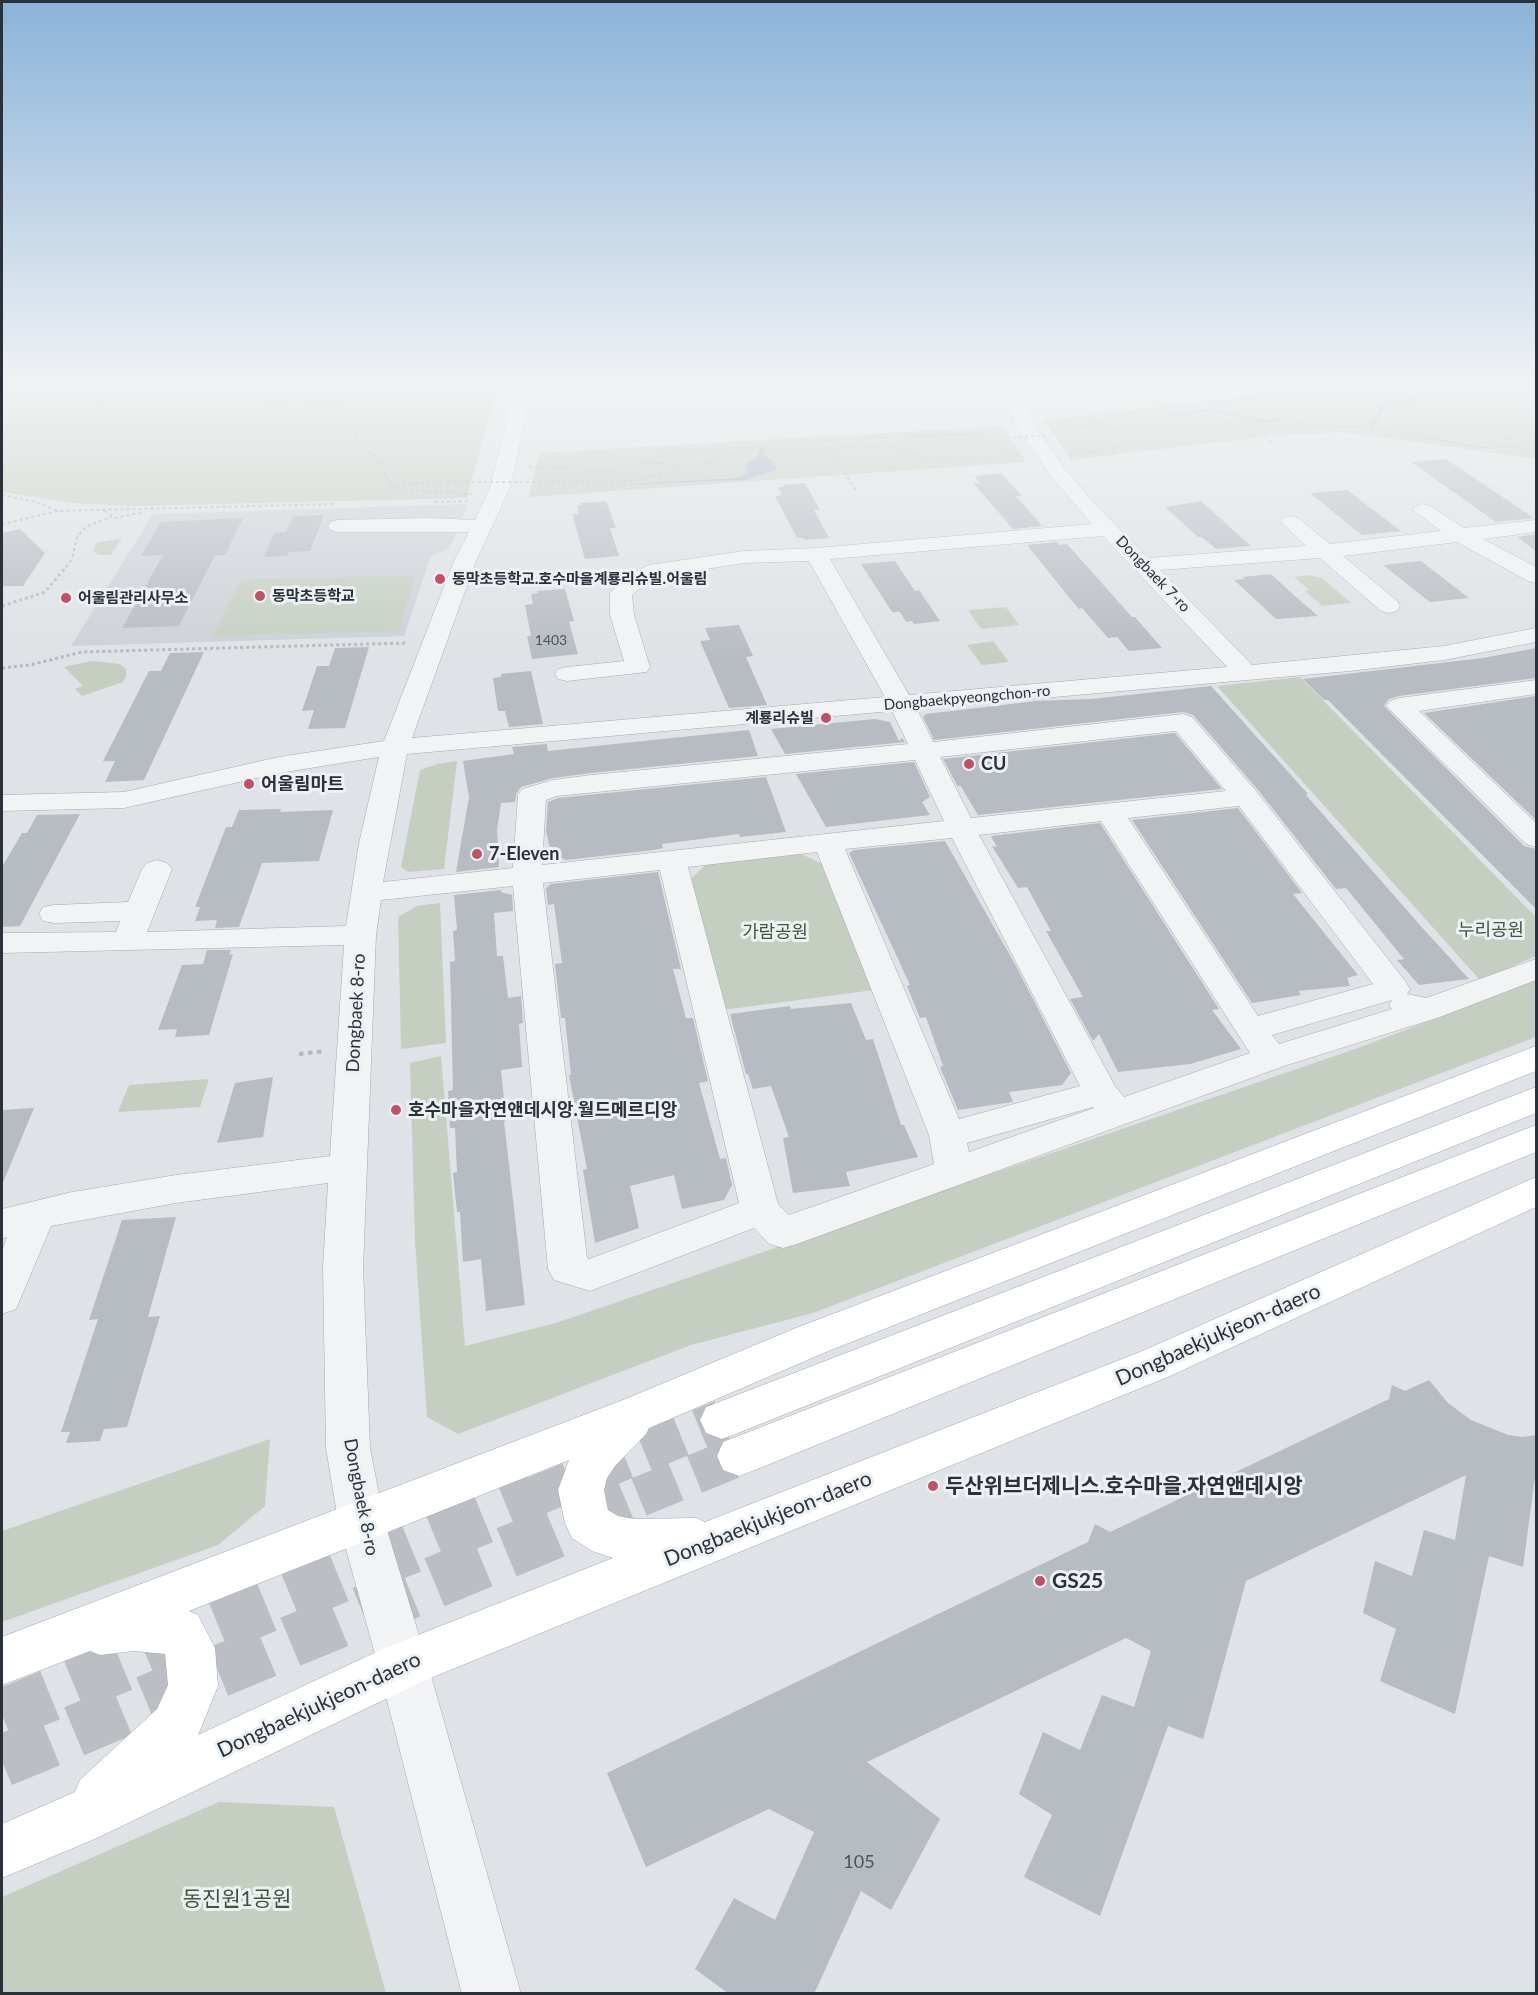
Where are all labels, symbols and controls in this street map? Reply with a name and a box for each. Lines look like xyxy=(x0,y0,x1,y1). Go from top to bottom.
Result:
street label: Dongbaek 7-ro xyxy=(1112,532,1194,616)
place label: 동막초등학교.호수마을계룡리슈빌.어울림 xyxy=(452,570,708,588)
marker: 동막초등학교.호수마을계룡리슈빌.어울림 xyxy=(433,572,447,586)
place label: 동막초등학교 xyxy=(272,587,355,605)
place label: 어울림관리사무소 xyxy=(78,589,188,607)
marker: 동막초등학교 xyxy=(253,589,267,603)
marker: 어울림관리사무소 xyxy=(59,591,73,605)
house number: 1403 xyxy=(535,632,567,648)
street label: Dongbaekpyeongchon-ro xyxy=(883,682,1051,714)
place label: 계룡리슈빌 xyxy=(745,709,814,727)
marker: 계룡리슈빌 xyxy=(819,711,833,725)
place label: CU xyxy=(981,753,1006,775)
marker: CU xyxy=(962,757,976,771)
place label: 어울림마트 xyxy=(261,773,344,795)
marker: 어울림마트 xyxy=(242,777,256,791)
place label: 7-Eleven xyxy=(489,843,559,865)
marker: 7-Eleven xyxy=(470,847,484,861)
park label: 누리공원 xyxy=(1458,919,1524,941)
park label: 가람공원 xyxy=(742,921,808,943)
street label: Dongbaek 8-ro xyxy=(342,953,370,1073)
place label: 호수마을자연앤데시앙.월드메르디앙 xyxy=(408,1099,677,1121)
marker: 호수마을자연앤데시앙.월드메르디앙 xyxy=(389,1103,403,1117)
street label: Dongbaekjukjeon-daero xyxy=(1112,1278,1324,1392)
street label: Dongbaek 8-ro xyxy=(339,1437,383,1557)
street label: Dongbaekjukjeon-daero xyxy=(661,1466,875,1572)
place label: 두산위브더제니스.호수마을.자연앤데시앙 xyxy=(945,1473,1303,1499)
marker: 두산위브더제니스.호수마을.자연앤데시앙 xyxy=(926,1479,940,1493)
place label: GS25 xyxy=(1052,1568,1103,1594)
marker: GS25 xyxy=(1033,1574,1047,1588)
street label: Dongbaekjukjeon-daero xyxy=(213,1647,425,1763)
house number: 105 xyxy=(843,1851,875,1873)
park label: 동진원1공원 xyxy=(183,1886,291,1912)

